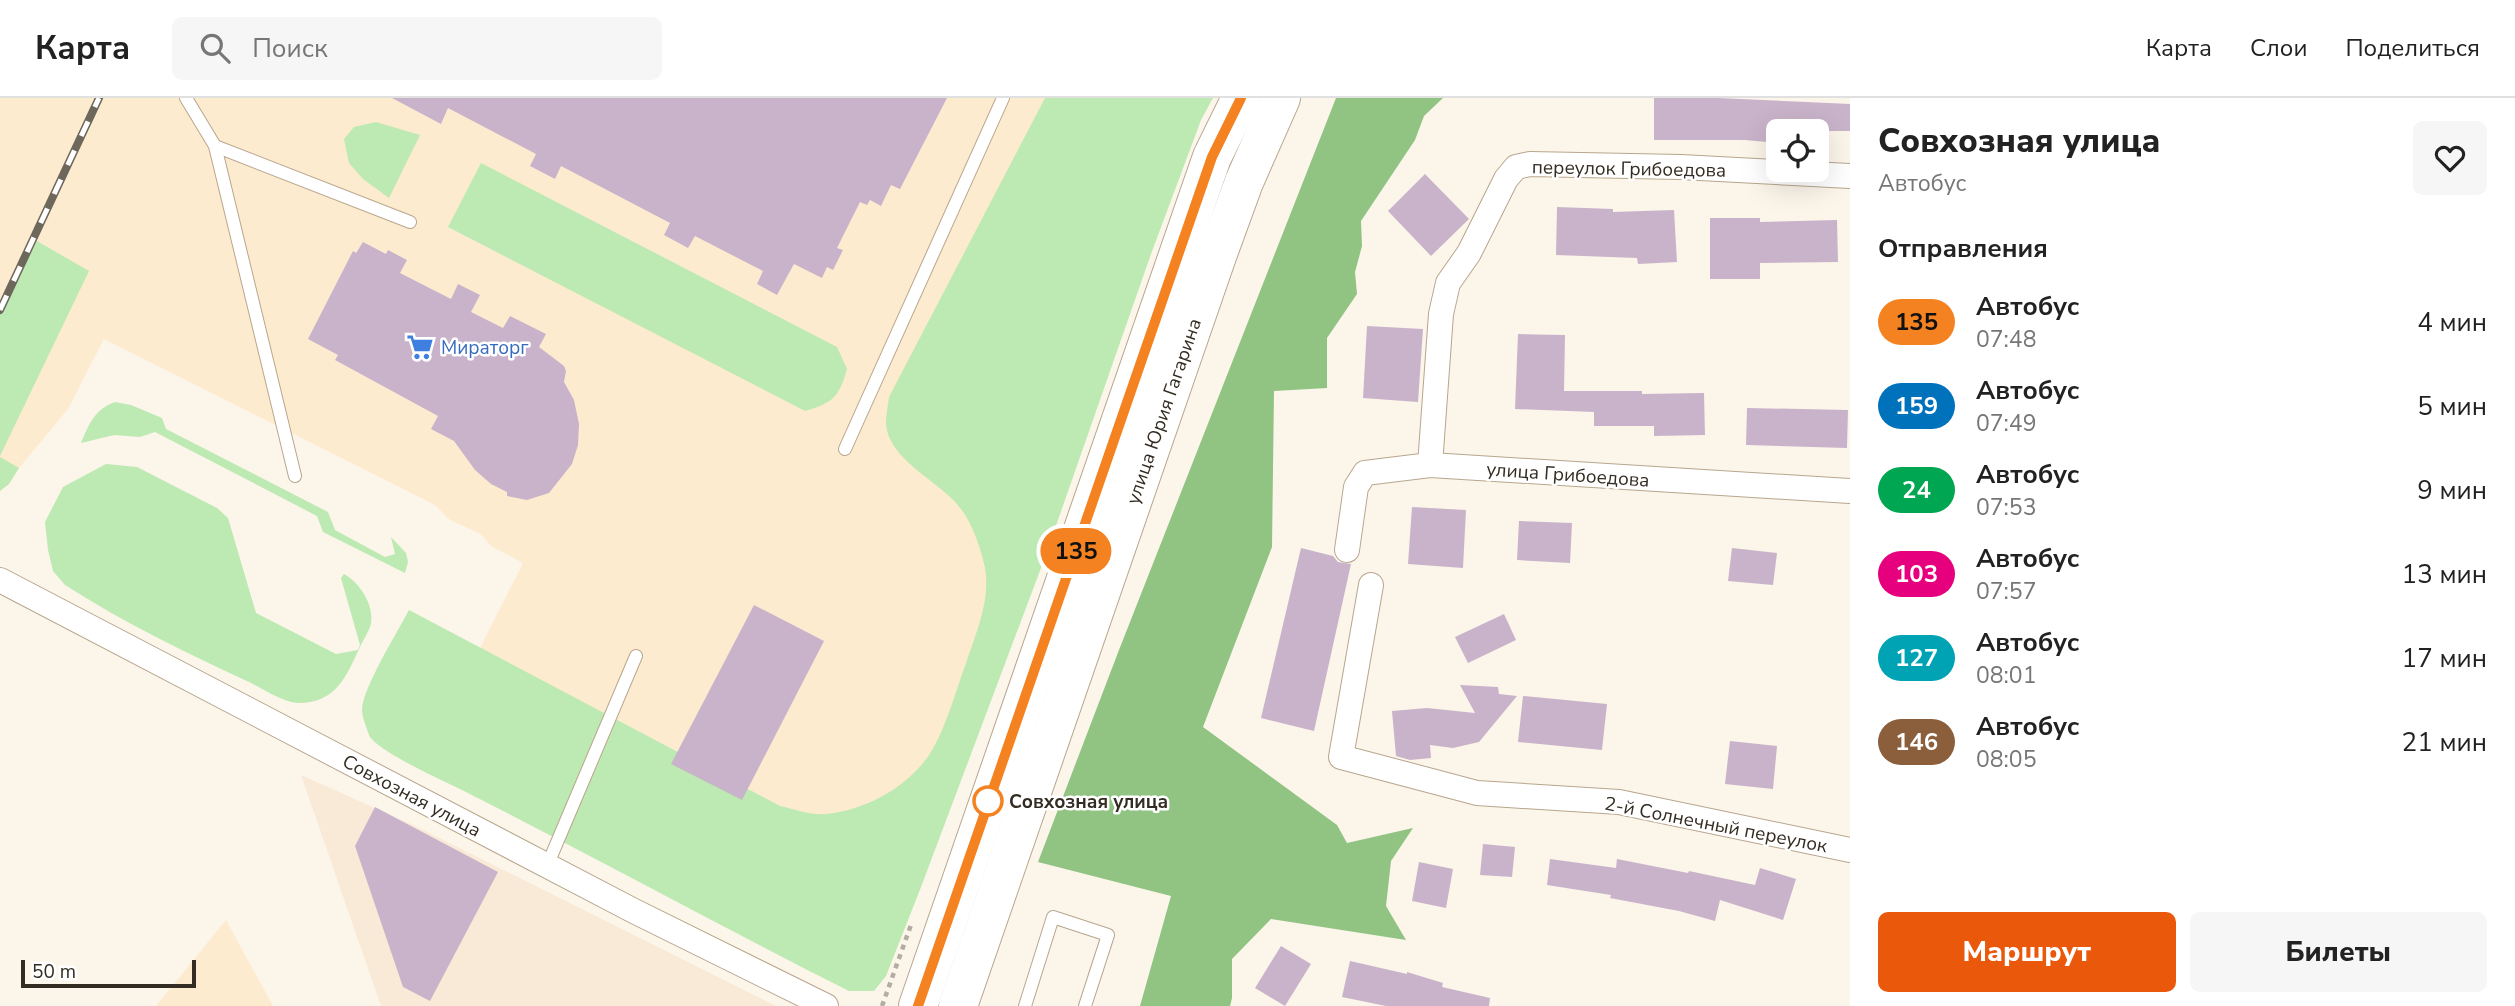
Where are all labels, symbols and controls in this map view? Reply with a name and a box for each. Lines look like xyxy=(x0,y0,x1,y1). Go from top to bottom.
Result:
search box xyxy=(172,17,662,80)
text: Карта xyxy=(35,26,130,71)
icon: search xyxy=(196,29,234,67)
text: Поиск xyxy=(252,31,328,66)
text: Карта xyxy=(2146,32,2212,64)
text: Слои xyxy=(2250,32,2307,64)
text: Поделиться xyxy=(2345,32,2480,64)
map controls xyxy=(1766,119,1829,182)
button: locate xyxy=(1766,119,1829,182)
text: Совхозная улица xyxy=(1878,119,2160,164)
button: heart xyxy=(2413,121,2487,195)
street label: переулок Грибоедова xyxy=(1532,154,1726,184)
text: Автобус xyxy=(1878,168,1966,199)
text: Отправления xyxy=(1878,231,2048,266)
text: Автобус xyxy=(1976,289,2079,324)
text: 4 мин xyxy=(2417,305,2487,340)
text: 135 xyxy=(1895,306,1938,338)
street label: улица Юрия Гагарина xyxy=(1120,315,1208,508)
text: 07:48 xyxy=(1976,324,2036,355)
supermarket icon: Мираторг xyxy=(405,332,435,362)
place label: Мираторг xyxy=(441,335,529,361)
text: Автобус xyxy=(1976,373,2079,408)
text: 5 мин xyxy=(2417,389,2487,424)
text: 159 xyxy=(1895,390,1938,422)
text: 07:49 xyxy=(1976,408,2036,439)
street label: улица Грибоедова xyxy=(1485,456,1650,494)
text: Автобус xyxy=(1976,457,2079,492)
text: 9 мин xyxy=(2417,473,2487,508)
text: 24 xyxy=(1902,474,1931,506)
text: 07:53 xyxy=(1976,492,2036,523)
line badge: 135 xyxy=(1036,528,1116,574)
text: 135 xyxy=(1054,535,1098,567)
text: Автобус xyxy=(1976,541,2079,576)
text: 13 мин xyxy=(2402,557,2487,592)
text: 103 xyxy=(1895,558,1938,590)
text: 07:57 xyxy=(1976,576,2036,607)
text: Автобус xyxy=(1976,625,2079,660)
text: 17 мин xyxy=(2402,641,2487,676)
text: 127 xyxy=(1895,642,1938,674)
text: 08:01 xyxy=(1976,660,2036,691)
text: Автобус xyxy=(1976,709,2079,744)
text: 21 мин xyxy=(2402,725,2487,760)
text: 146 xyxy=(1895,726,1938,758)
text: 08:05 xyxy=(1976,744,2036,775)
street label: Совхозная улица xyxy=(338,748,485,843)
marker: Совхозная улица xyxy=(973,786,1003,816)
place label: Совхозная улица xyxy=(1009,789,1168,815)
street label: 2-й Солнечный переулок xyxy=(1602,791,1829,859)
button: Маршрут xyxy=(1878,912,2176,992)
button: Билеты xyxy=(2190,912,2487,992)
scale bar xyxy=(21,957,196,989)
text: 50 m xyxy=(32,959,76,985)

